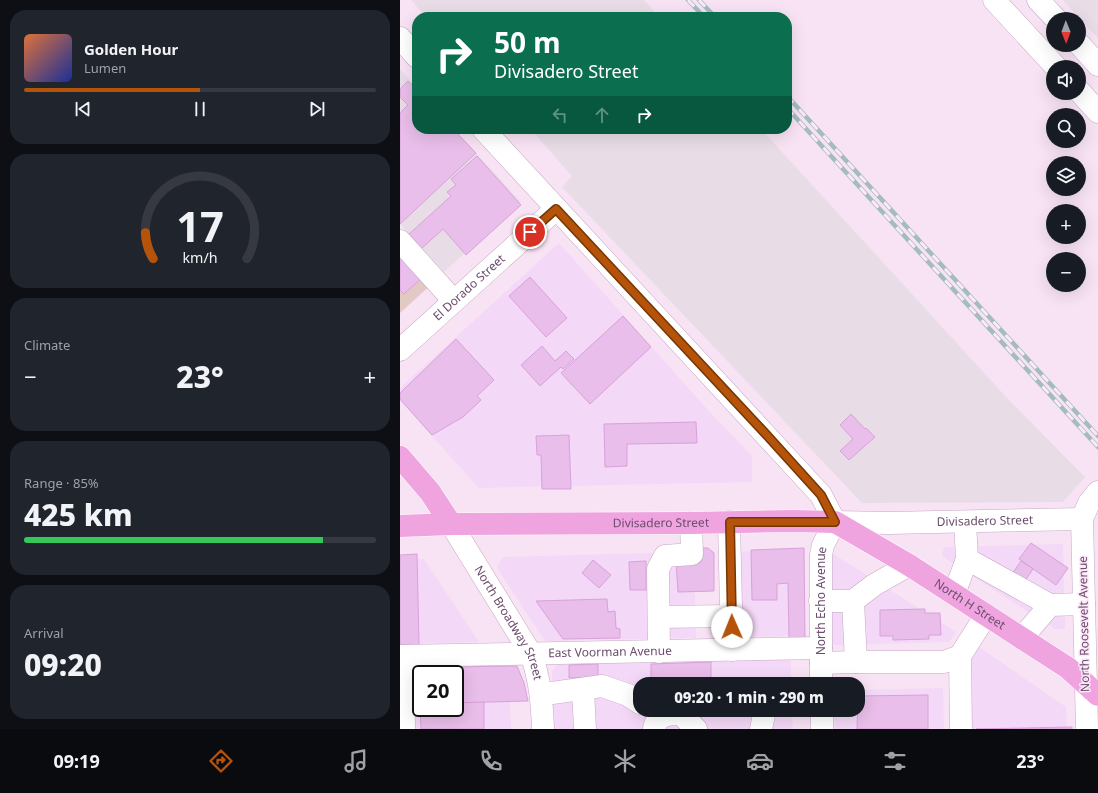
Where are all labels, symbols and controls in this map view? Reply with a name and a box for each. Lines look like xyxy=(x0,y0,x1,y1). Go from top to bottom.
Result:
north arrow xyxy=(1046,12,1086,52)
map controls xyxy=(1046,12,1086,292)
text: 50 m xyxy=(494,23,561,61)
icon: right xyxy=(428,28,480,80)
text: Golden Hour xyxy=(84,39,178,59)
text: Lumen xyxy=(84,59,126,77)
text: Divisadero Street xyxy=(494,59,638,83)
button: sound xyxy=(1046,60,1086,100)
icon: previous xyxy=(72,98,94,120)
icon: pause xyxy=(189,98,211,120)
icon: next xyxy=(306,98,328,120)
icon: left xyxy=(549,104,571,126)
icon: ahead xyxy=(591,104,613,126)
icon: right xyxy=(633,104,655,126)
button: search xyxy=(1046,108,1086,148)
button: layers xyxy=(1046,156,1086,196)
text: 17 xyxy=(176,197,224,253)
button: + xyxy=(1046,204,1086,244)
pin xyxy=(513,215,547,249)
icon: arrive xyxy=(519,221,541,243)
text: km/h xyxy=(182,247,218,266)
street label: El Dorado Street xyxy=(429,250,509,324)
button: − xyxy=(1046,252,1086,292)
text: Climate xyxy=(24,336,70,354)
text: 23° xyxy=(176,356,224,397)
text: − xyxy=(24,361,37,391)
text: + xyxy=(363,361,376,391)
text: Range · 85% xyxy=(24,474,99,492)
text: 425 km xyxy=(24,494,133,535)
street label: Divisadero Street xyxy=(937,511,1034,530)
street label: Divisadero Street xyxy=(613,514,710,531)
street label: North Echo Avenue xyxy=(812,545,831,655)
street label: North Roosevelt Avenue xyxy=(1074,556,1093,692)
street label: North Broadway Street xyxy=(471,562,547,682)
street label: North H Street xyxy=(931,575,1010,634)
position arrow xyxy=(711,606,753,648)
text: Arrival xyxy=(24,624,64,642)
street label: East Voorman Avenue xyxy=(548,642,672,661)
text: 09:20 xyxy=(24,644,102,685)
speed limit sign: 20 xyxy=(412,665,464,717)
text: 09:20 · 1 min · 290 m xyxy=(674,687,824,707)
icon: directions xyxy=(207,747,235,775)
icon: music xyxy=(342,747,370,775)
icon: phone xyxy=(477,747,505,775)
icon: climate xyxy=(611,747,639,775)
icon: car xyxy=(746,747,774,775)
icon: filters xyxy=(881,747,909,775)
text: 09:19 xyxy=(53,749,100,773)
text: 23° xyxy=(1016,749,1045,773)

